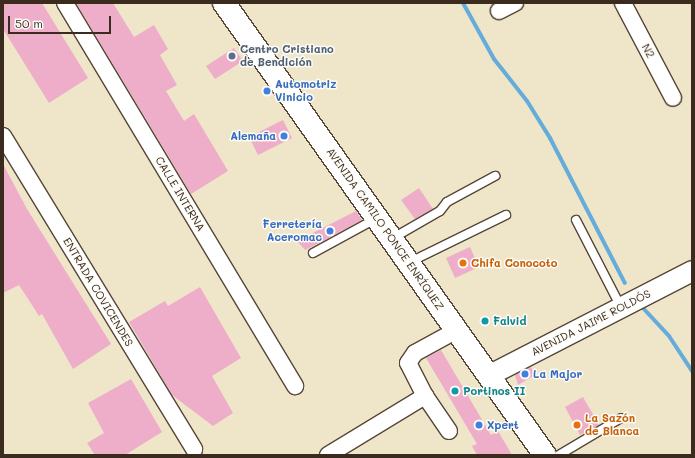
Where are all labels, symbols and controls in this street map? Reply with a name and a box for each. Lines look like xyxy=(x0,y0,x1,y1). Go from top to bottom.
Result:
scale bar xyxy=(10,8,113,34)
text: 50 m xyxy=(15,15,43,31)
street label: N2 xyxy=(639,42,657,60)
place label: Centro Cristiano de Bendición xyxy=(240,43,334,69)
marker: Centro Cristiano de Bendición xyxy=(227,51,237,61)
place label: Automotriz Vinicio xyxy=(275,78,336,104)
marker: Automotriz Vinicio xyxy=(262,86,272,96)
place label: Alemaña xyxy=(230,129,276,143)
marker: Alemaña xyxy=(279,131,289,141)
street label: AVENIDA CAMILO PONCE ENRÍQUEZ xyxy=(324,145,446,313)
street label: CALLE INTERNA xyxy=(152,154,208,234)
place label: Ferretería Aceromac xyxy=(263,218,322,244)
marker: Ferretería Aceromac xyxy=(325,226,335,236)
street label: ENTRADA COVICENDES xyxy=(60,235,136,349)
place label: Chifa Conocoto xyxy=(471,256,557,270)
marker: Chifa Conocoto xyxy=(458,258,468,268)
street label: AVENIDA JAIME ROLDÓS xyxy=(529,287,653,359)
place label: Falvid xyxy=(493,314,526,328)
marker: Falvid xyxy=(480,316,490,326)
place label: La Major xyxy=(533,367,582,381)
marker: La Major xyxy=(520,369,530,379)
place label: Portinos II xyxy=(463,384,525,398)
marker: Portinos II xyxy=(450,386,460,396)
place label: La Sazón de Blanca xyxy=(585,412,639,438)
place label: Xpert xyxy=(487,418,519,432)
marker: Xpert xyxy=(474,420,484,430)
marker: La Sazón de Blanca xyxy=(572,420,582,430)

